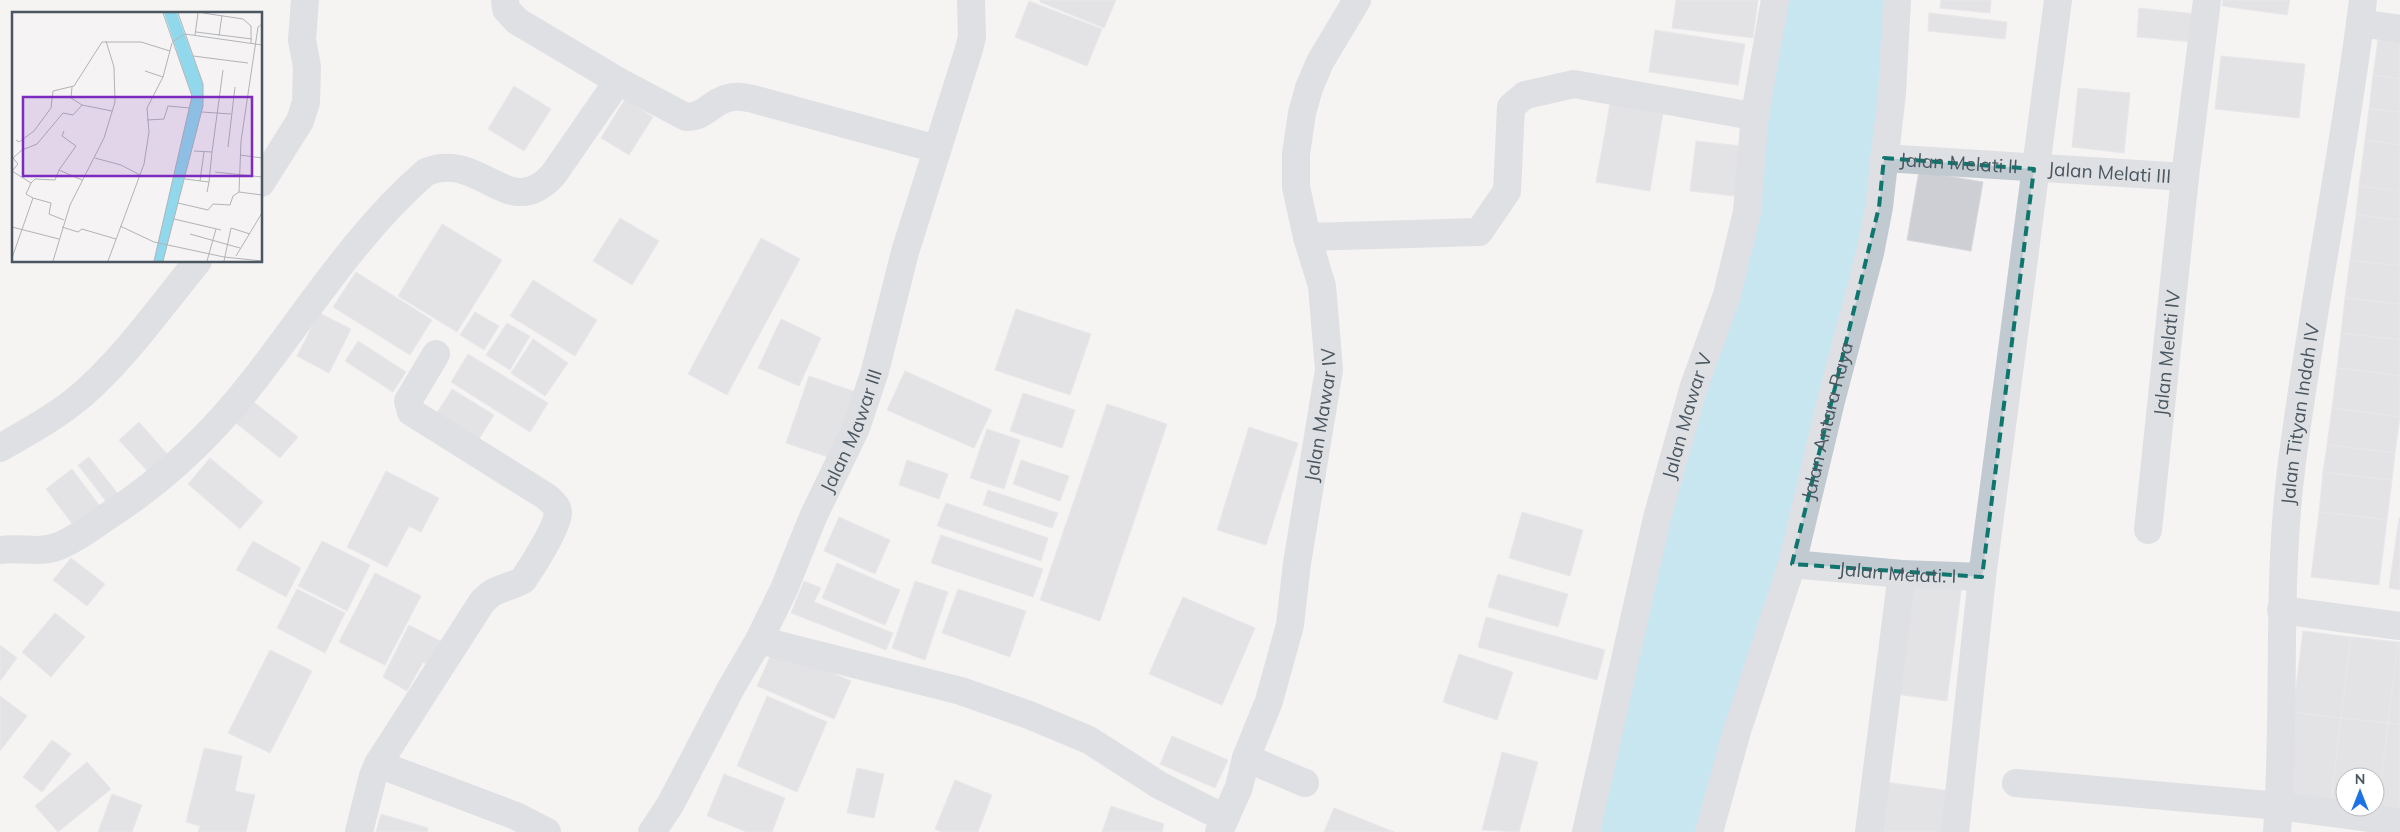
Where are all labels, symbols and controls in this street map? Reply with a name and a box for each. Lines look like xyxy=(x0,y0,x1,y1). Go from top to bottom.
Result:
inset map xyxy=(12,12,262,262)
street label: Jalan Melati II xyxy=(1899,147,2019,178)
street label: Jalan Melati III xyxy=(2047,156,2172,188)
street label: Jalan Melati IV xyxy=(2148,288,2185,417)
street label: Jalan Tityan Indah IV xyxy=(2275,321,2324,506)
street label: Jalan Antara Raya xyxy=(1796,339,1858,502)
street label: Jalan Mawar IV xyxy=(1299,346,1341,483)
street label: Jalan Mawar V xyxy=(1657,349,1717,482)
street label: Jalan Mawar III xyxy=(815,366,887,496)
street label: Jalan Melati. I xyxy=(1838,556,1957,588)
north arrow xyxy=(2335,767,2385,817)
text: N xyxy=(2355,770,2365,788)

